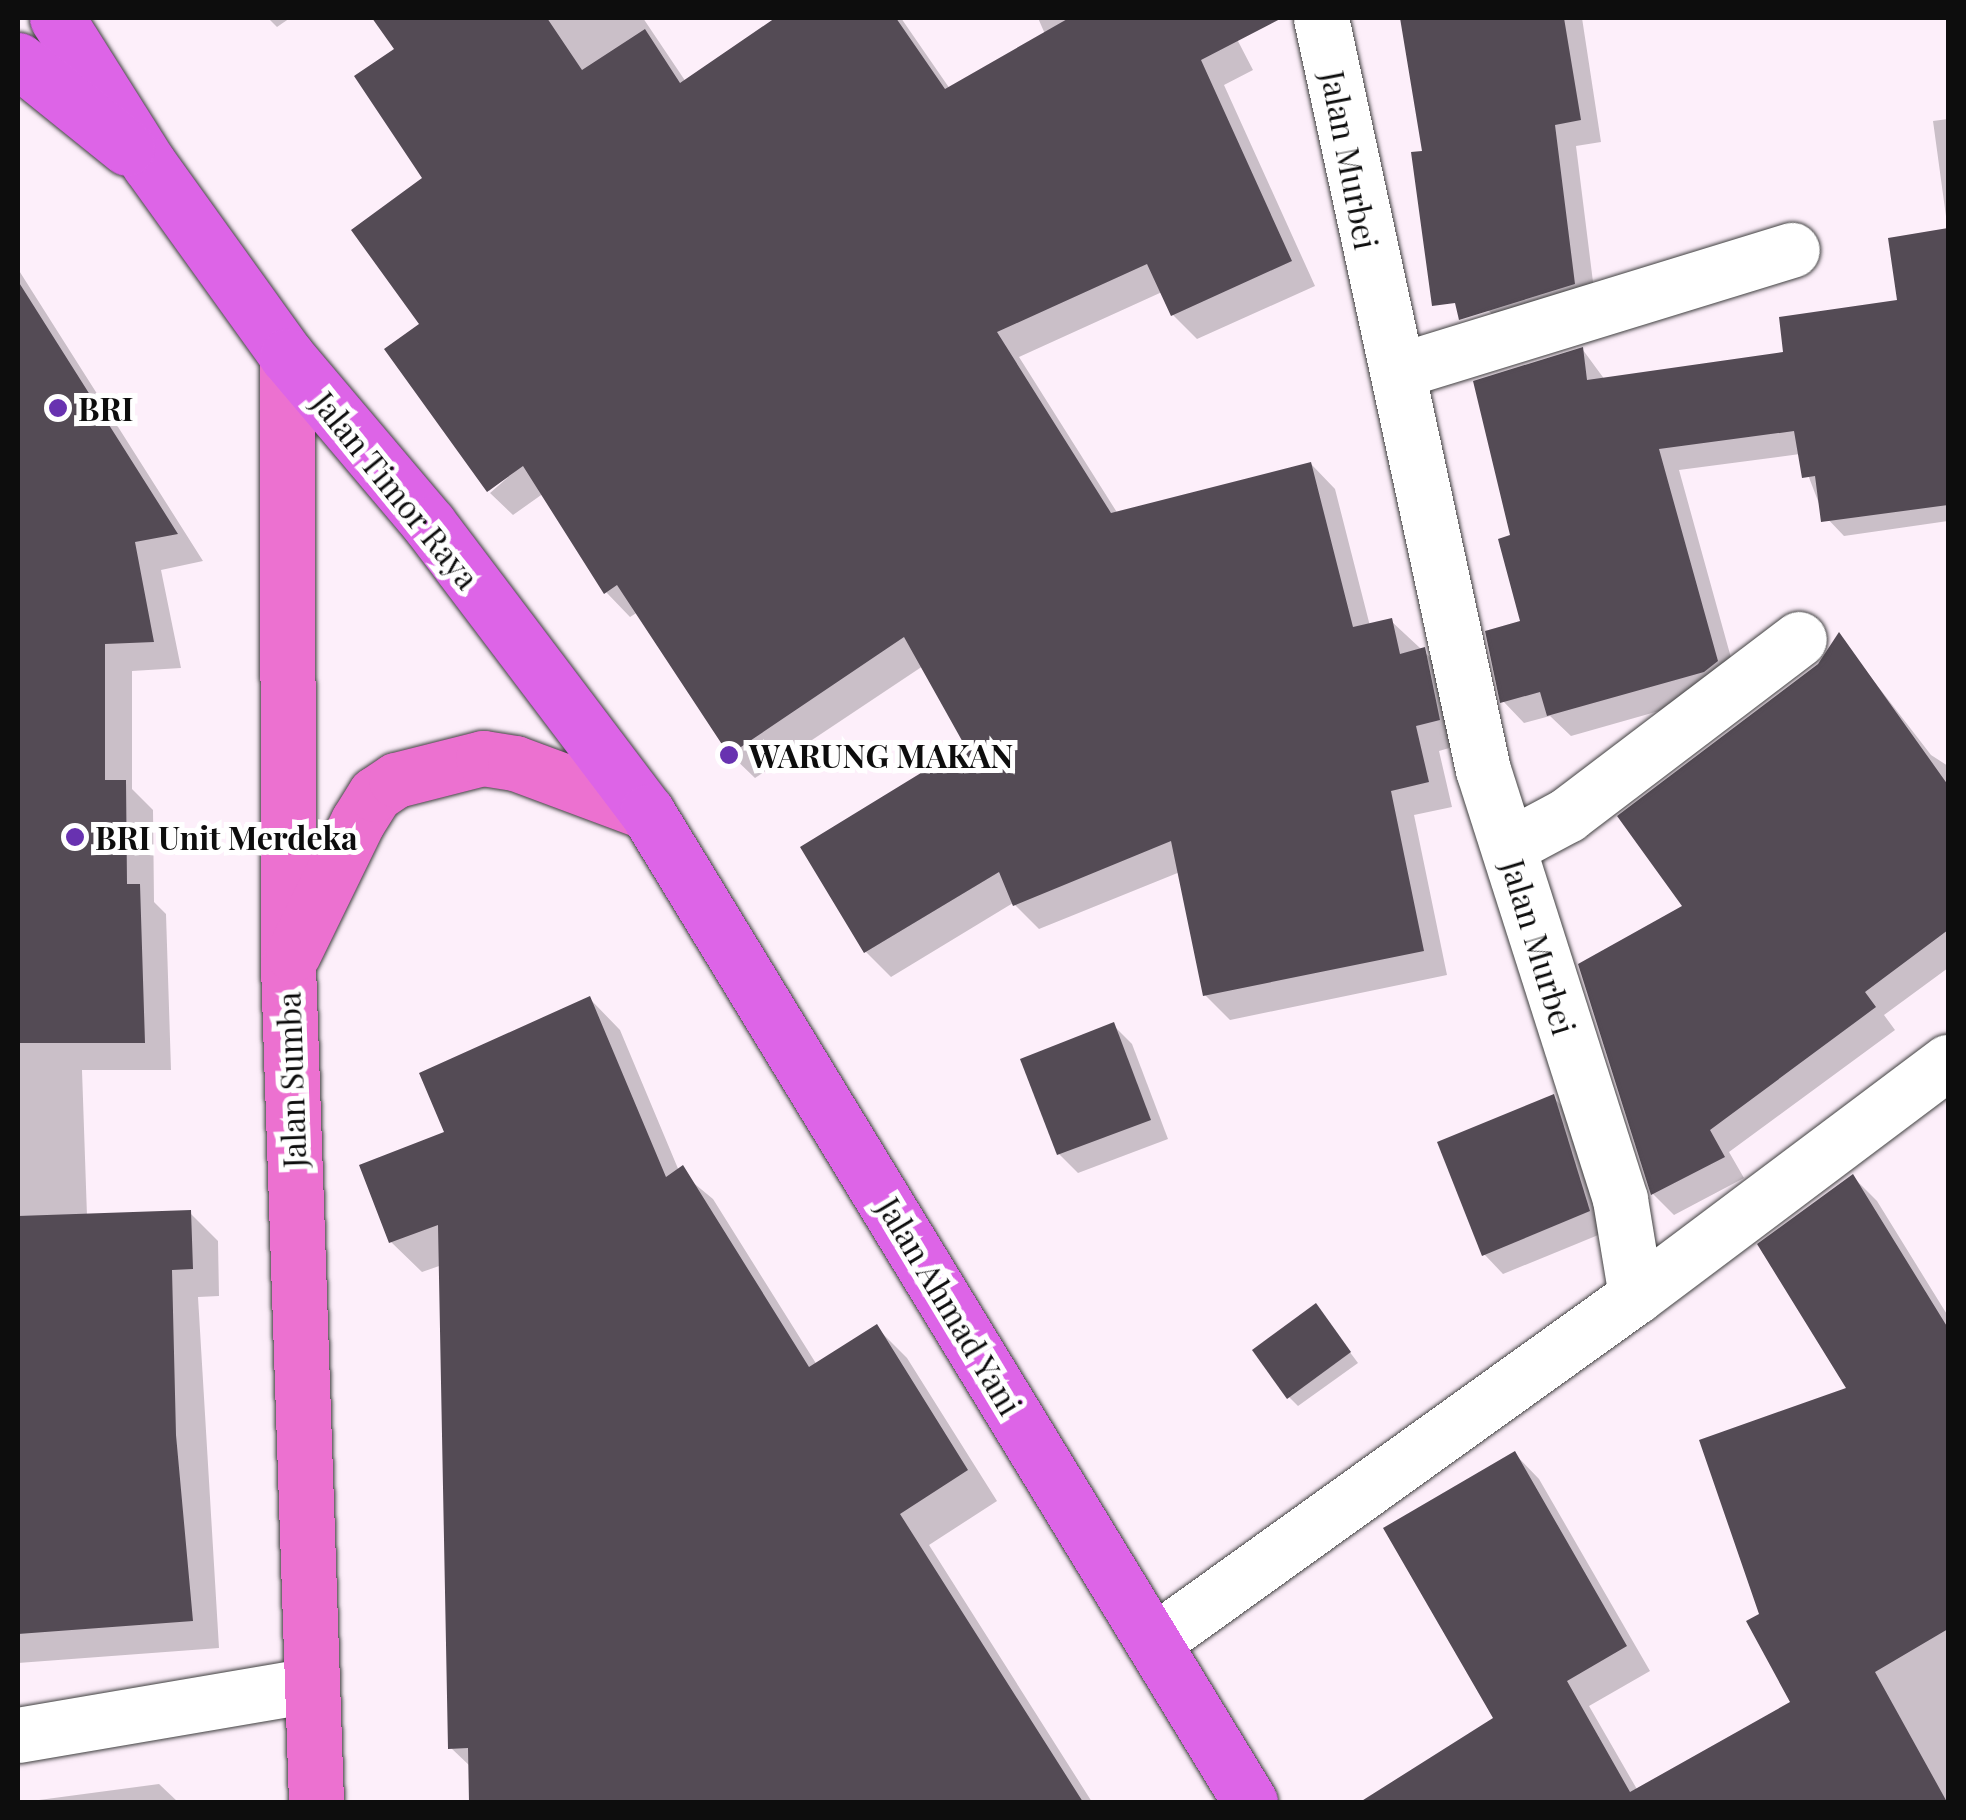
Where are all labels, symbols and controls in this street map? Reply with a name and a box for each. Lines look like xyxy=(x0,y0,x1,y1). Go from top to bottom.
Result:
street label: Jalan Murbei xyxy=(1314,67,1386,253)
street label: Jalan Timor Raya xyxy=(304,383,488,597)
place label: BRI xyxy=(78,389,134,427)
marker: BRI xyxy=(47,397,69,419)
place label: WARUNG MAKAN xyxy=(749,736,1013,774)
marker: WARUNG MAKAN xyxy=(718,744,740,766)
place label: BRI Unit Merdeka xyxy=(95,818,358,856)
marker: BRI Unit Merdeka xyxy=(64,826,86,848)
street label: Jalan Murbei xyxy=(1494,855,1584,1039)
street label: Jalan Sumba xyxy=(269,991,313,1169)
street label: Jalan Ahmad Yani xyxy=(869,1189,1031,1423)

